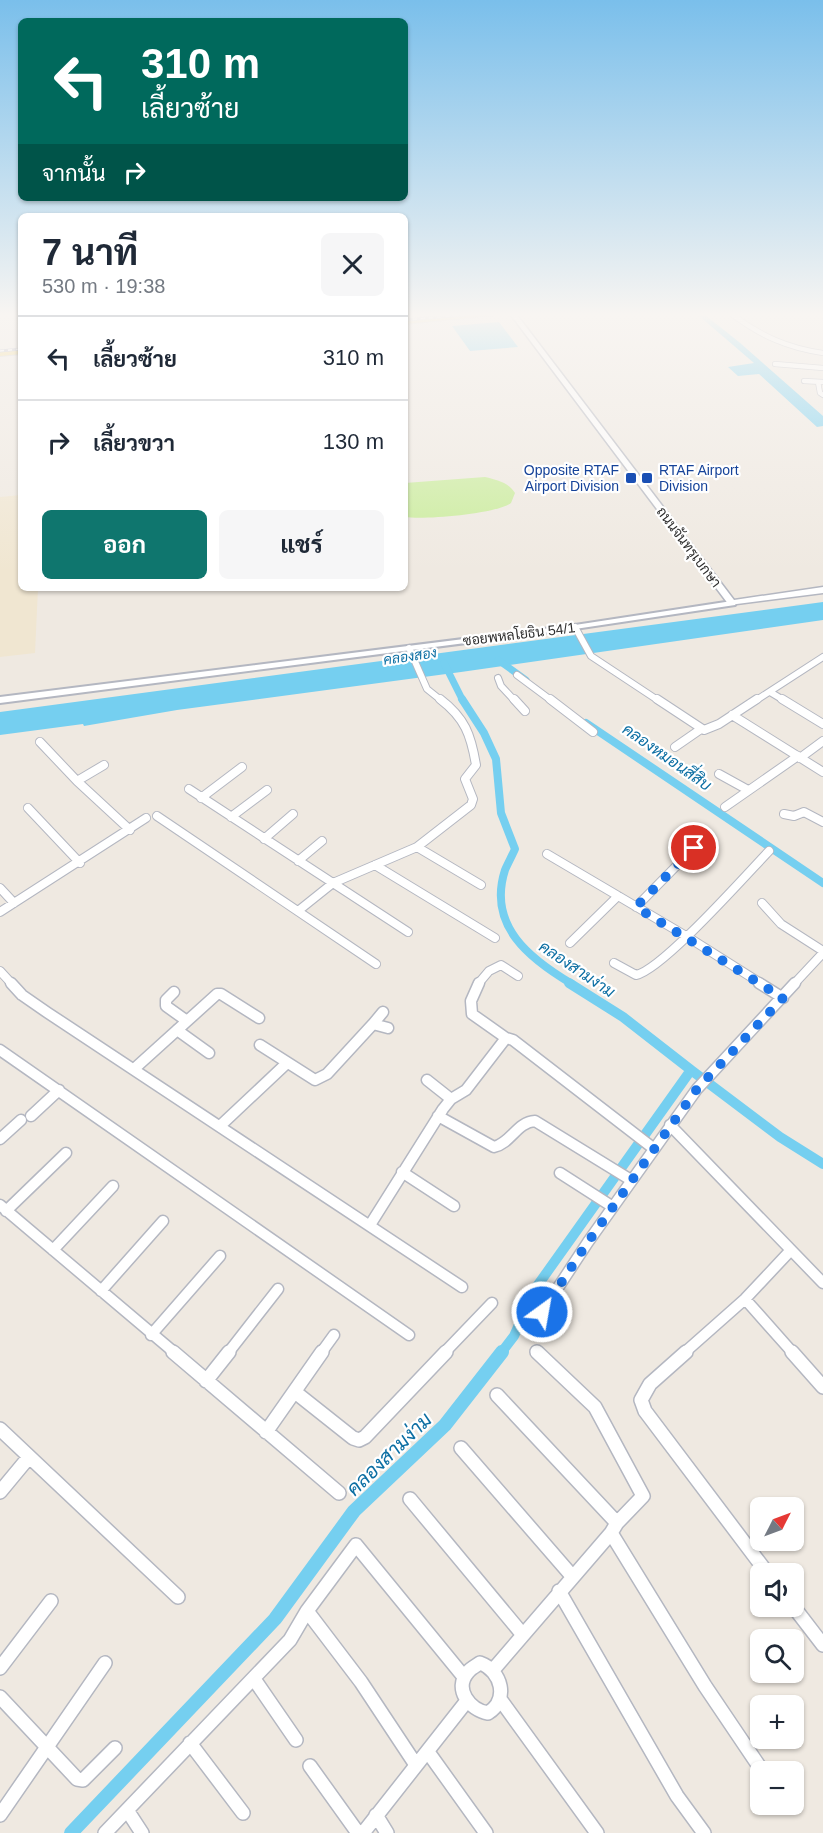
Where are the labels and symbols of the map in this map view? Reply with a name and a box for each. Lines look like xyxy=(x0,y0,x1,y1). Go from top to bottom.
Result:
place label: Opposite RTAF Airport Division xyxy=(524,462,619,494)
place label: RTAF Airport Division xyxy=(659,462,739,494)
marker: Opposite RTAF Airport Division xyxy=(624,471,638,485)
marker: RTAF Airport Division xyxy=(640,471,654,485)
street label: ถนนจันทรุเบกษา xyxy=(652,504,724,591)
street label: ซอยพหลโยธิน 54/1 xyxy=(462,619,576,649)
water label: คลองสอง xyxy=(382,644,438,668)
water label: คลองหมอนสี่สิบ xyxy=(620,715,718,794)
pin xyxy=(668,822,719,873)
water label: คลองสามง่าม xyxy=(536,936,619,1001)
position arrow xyxy=(510,1280,574,1344)
water label: คลองสามง่าม xyxy=(341,1407,436,1500)
north arrow xyxy=(750,1497,804,1551)

